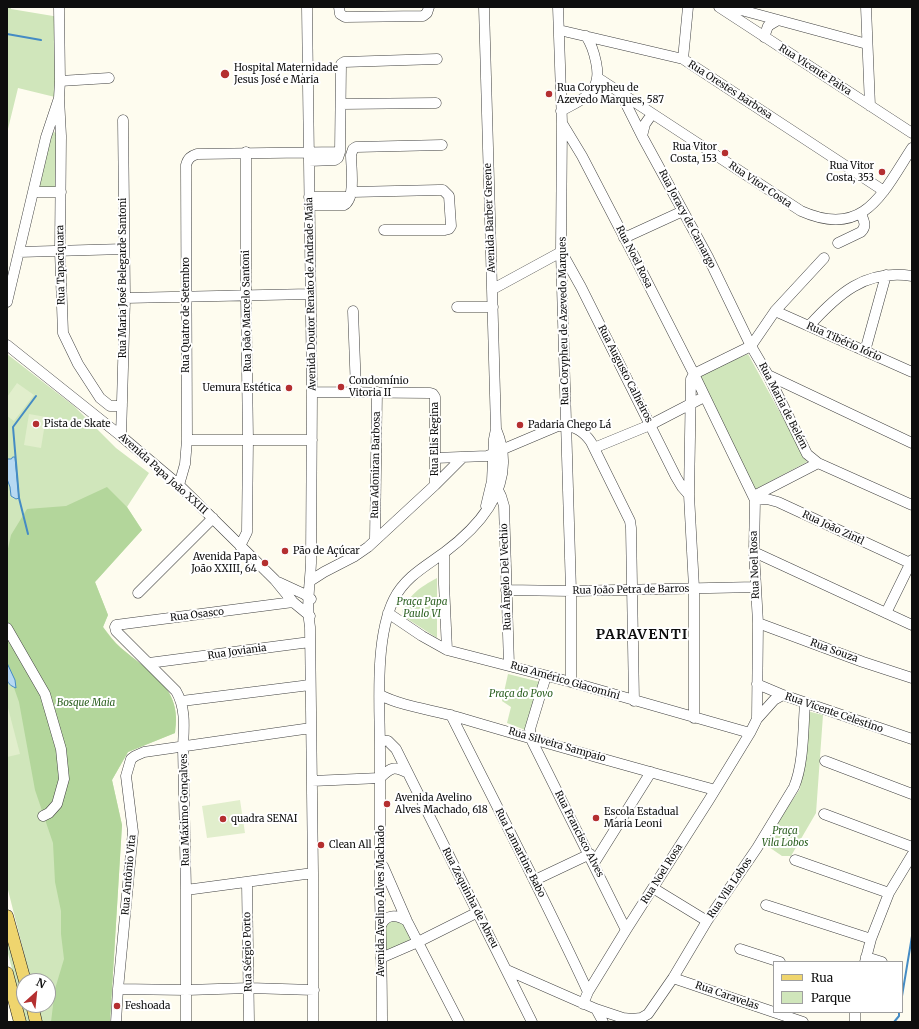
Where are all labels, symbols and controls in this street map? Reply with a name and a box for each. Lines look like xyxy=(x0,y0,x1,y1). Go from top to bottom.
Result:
street label: Rua Vicente Paiva xyxy=(776,42,854,98)
street label: Rua Orestes Barbosa xyxy=(686,58,774,122)
place label: Hospital Maternidade Jesus José e Maria xyxy=(234,62,338,86)
marker: Hospital Maternidade Jesus José e Maria xyxy=(219,68,231,80)
place label: Rua Corypheu de Azevedo Marques, 587 xyxy=(557,82,664,106)
marker: Rua Corypheu de Azevedo Marques, 587 xyxy=(544,89,554,99)
place label: Rua Vitor Costa, 153 xyxy=(670,141,717,164)
marker: Rua Vitor Costa, 153 xyxy=(720,148,730,158)
street label: Rua Vitor Costa xyxy=(726,160,794,210)
place label: Rua Vitor Costa, 353 xyxy=(826,160,874,184)
street label: Avenida Barber Greene xyxy=(482,163,498,273)
marker: Rua Vitor Costa, 353 xyxy=(877,167,887,177)
street label: Rua Joracy de Camargo xyxy=(656,168,718,270)
street label: Avenida Doutor Renato de Andrade Maia xyxy=(303,197,319,391)
street label: Rua Maria José Belegarde Santoni xyxy=(117,198,129,358)
street label: Rua Noel Rosa xyxy=(613,224,655,290)
street label: Rua Tapaciquara xyxy=(54,225,68,305)
street label: Rua Corypheu de Azevedo Marques xyxy=(557,237,571,405)
street label: Rua João Marcelo Santoni xyxy=(240,250,254,372)
street label: Rua Quatro de Setembro xyxy=(180,257,192,373)
street label: Rua Tibério Iório xyxy=(805,320,883,364)
street label: Rua Augusto Calheiros xyxy=(595,323,655,425)
street label: Rua Maria de Belém xyxy=(756,361,810,451)
place label: Condomínio Vitoria II xyxy=(349,375,409,398)
place label: Uemura Estética xyxy=(203,382,281,394)
marker: Condomínio Vitoria II xyxy=(336,382,346,392)
marker: Uemura Estética xyxy=(284,383,294,393)
street label: Rua Elis Regina xyxy=(429,402,441,476)
street label: Rua Adoniran Barbosa xyxy=(369,411,383,519)
place label: Pista de Skate xyxy=(44,418,110,430)
marker: Pista de Skate xyxy=(31,419,41,429)
place label: Padaria Chego Lá xyxy=(528,419,611,431)
marker: Padaria Chego Lá xyxy=(515,420,525,430)
street label: Avenida Papa João XXIII xyxy=(116,431,210,517)
street label: Rua João Zintl xyxy=(800,508,866,548)
street label: Rua Ângelo Del Vechio xyxy=(498,523,514,631)
street label: Rua Noel Rosa xyxy=(748,531,762,599)
place label: Pão de Açúcar xyxy=(293,545,360,557)
marker: Pão de Açúcar xyxy=(280,546,290,556)
place label: Avenida Papa João XXIII, 64 xyxy=(191,551,257,574)
marker: Avenida Papa João XXIII, 64 xyxy=(260,558,270,568)
street label: Rua João Petra de Barros xyxy=(572,583,690,597)
park label: Praça Papa Paulo VI xyxy=(397,596,447,620)
street label: Rua Osasco xyxy=(169,606,225,624)
district label: PARAVENTI xyxy=(596,627,688,643)
street label: Rua Souza xyxy=(808,637,860,665)
street label: Rua Joviania xyxy=(207,642,267,662)
street label: Rua Américo Giacomini xyxy=(509,660,621,702)
park label: Praça do Povo xyxy=(489,688,553,700)
street label: Rua Vicente Celestino xyxy=(783,691,885,735)
park label: Bosque Maia xyxy=(57,697,115,709)
street label: Rua Silveira Sampaio xyxy=(507,725,607,765)
street label: Rua Máximo Gonçalves xyxy=(178,754,192,866)
street label: Rua Francisco Alves xyxy=(552,789,606,879)
place label: Avenida Avelino Alves Machado, 618 xyxy=(395,792,488,816)
marker: Avenida Avelino Alves Machado, 618 xyxy=(382,799,392,809)
street label: Rua Lamartine Babo xyxy=(492,806,548,900)
place label: Escola Estadual Maria Leoni xyxy=(604,806,679,830)
place label: quadra SENAI xyxy=(231,813,297,825)
marker: Escola Estadual Maria Leoni xyxy=(591,813,601,823)
marker: quadra SENAI xyxy=(218,814,228,824)
street label: Avenida Avelino Alves Machado xyxy=(375,825,387,977)
park label: Praça Vila Lobos xyxy=(762,825,808,848)
street label: Rua Antônio Vita xyxy=(119,834,139,916)
place label: Clean All xyxy=(329,839,372,851)
marker: Clean All xyxy=(316,840,326,850)
street label: Rua Noel Rosa xyxy=(639,842,685,906)
street label: Rua Zequinha de Abreu xyxy=(439,846,501,950)
street label: Rua Vila Lobos xyxy=(705,855,755,921)
street label: Rua Sérgio Porto xyxy=(241,912,255,992)
legend xyxy=(773,961,903,1013)
text: Rua xyxy=(811,970,833,985)
north arrow xyxy=(16,973,56,1013)
text: N xyxy=(34,975,48,991)
street label: Rua Caravelas xyxy=(694,979,760,1013)
text: Parque xyxy=(811,990,851,1005)
place label: Feshoada xyxy=(125,1000,170,1012)
marker: Feshoada xyxy=(112,1001,122,1011)

